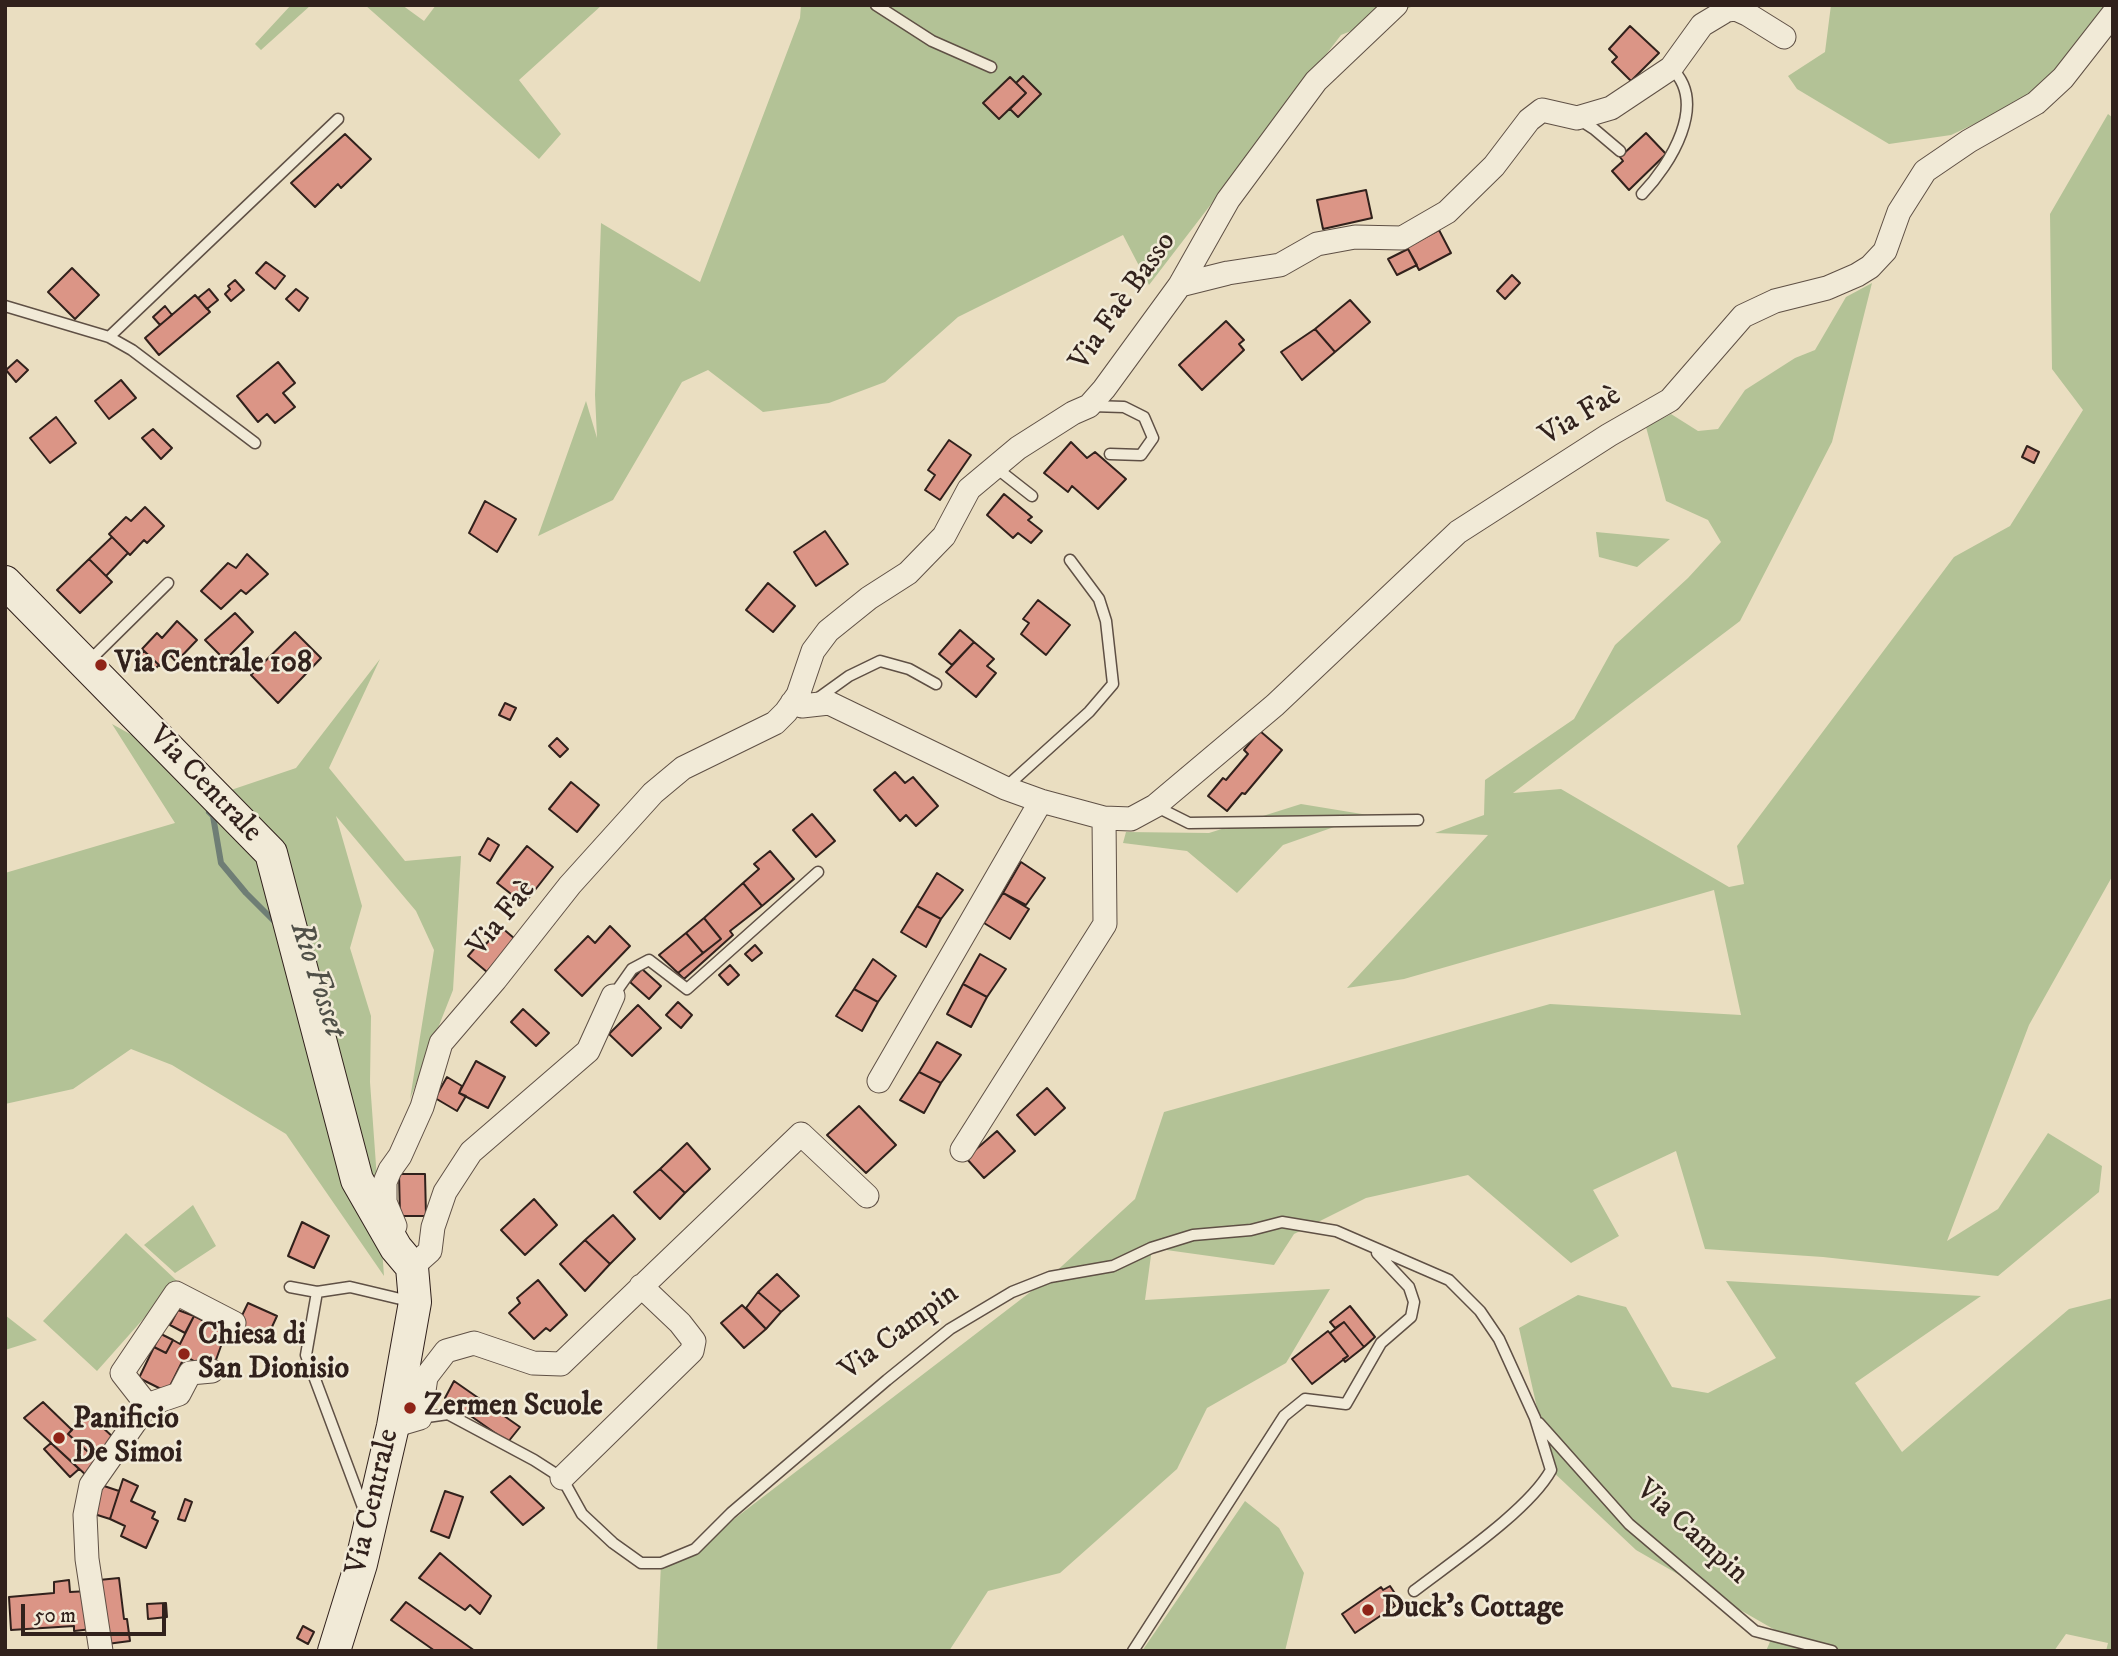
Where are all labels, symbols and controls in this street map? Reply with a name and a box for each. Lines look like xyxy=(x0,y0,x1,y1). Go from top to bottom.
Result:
street label: Via Faè Basso xyxy=(1063,226,1185,378)
street label: Via Faè xyxy=(1534,379,1628,455)
place label: Via Centrale 108 xyxy=(115,647,312,683)
marker: Via Centrale 108 xyxy=(93,657,109,673)
street label: Via Centrale xyxy=(140,719,268,851)
street label: Via Faè xyxy=(461,873,545,965)
water label: Rio Fosset xyxy=(279,917,353,1043)
street label: Via Campin xyxy=(834,1277,966,1389)
place label: Chiesa di San Dionisio xyxy=(198,1319,349,1390)
marker: Chiesa di San Dionisio xyxy=(176,1346,192,1362)
place label: Zermen Scuole xyxy=(424,1390,603,1426)
marker: Zermen Scuole xyxy=(402,1400,418,1416)
place label: Panificio De Simoi xyxy=(73,1403,182,1474)
street label: Via Centrale xyxy=(340,1426,408,1578)
marker: Panificio De Simoi xyxy=(51,1430,67,1446)
street label: Via Campin xyxy=(1627,1473,1755,1593)
scale bar xyxy=(24,1590,170,1634)
place label: Duck's Cottage xyxy=(1382,1592,1564,1628)
marker: Duck's Cottage xyxy=(1360,1602,1376,1618)
text: 50 m xyxy=(34,1603,76,1629)

